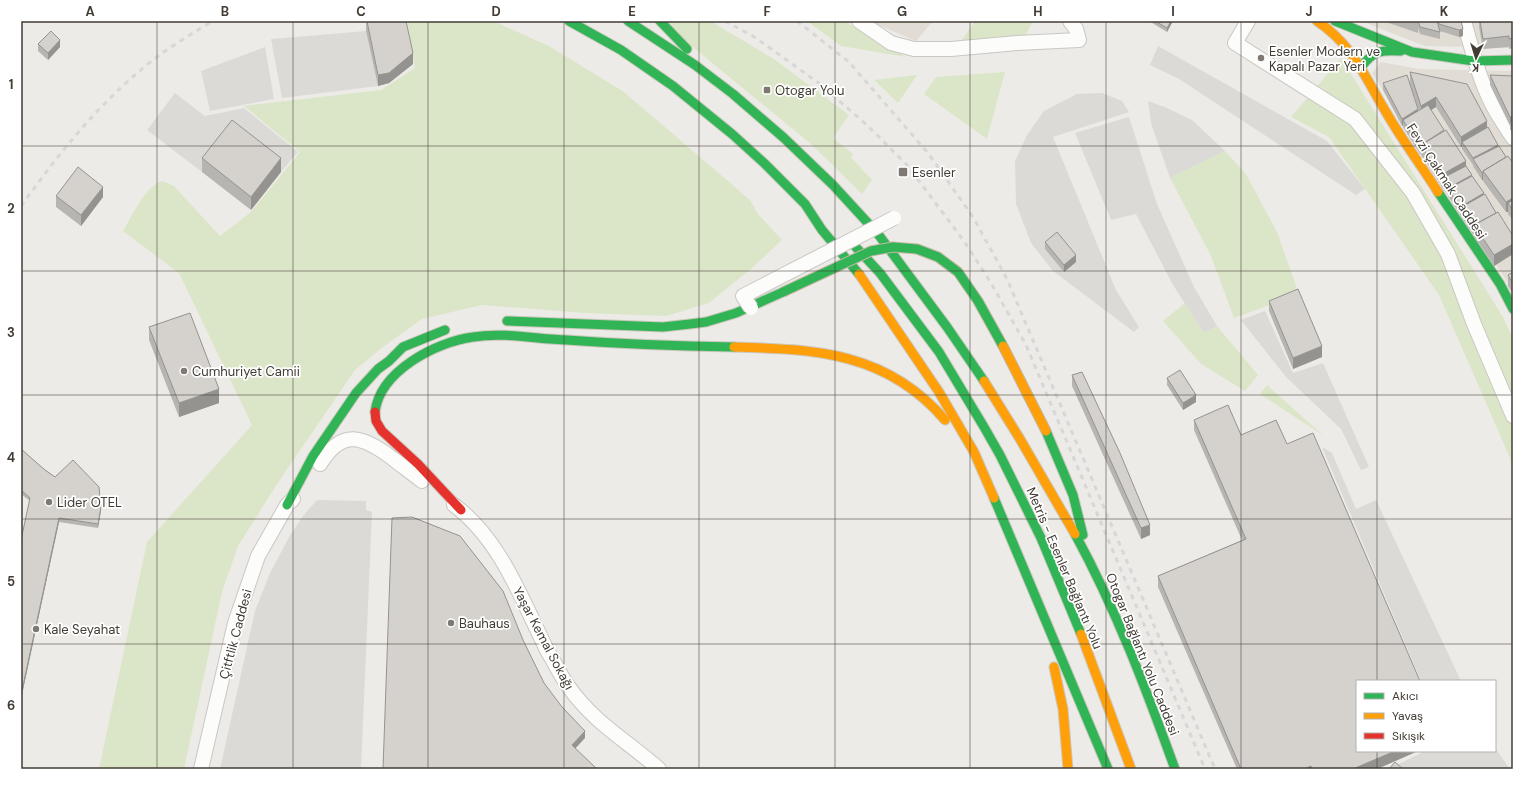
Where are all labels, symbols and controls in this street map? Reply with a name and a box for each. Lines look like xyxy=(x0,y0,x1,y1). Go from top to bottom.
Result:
text: A xyxy=(85,3,95,20)
text: B xyxy=(221,3,229,20)
text: C xyxy=(356,3,366,20)
text: D xyxy=(491,3,501,20)
text: E xyxy=(628,3,636,20)
text: F xyxy=(763,3,771,20)
text: G xyxy=(897,3,907,20)
text: H xyxy=(1033,3,1043,20)
text: I xyxy=(1171,3,1175,20)
text: J xyxy=(1305,3,1313,20)
text: K xyxy=(1440,3,1449,20)
north arrow xyxy=(1456,38,1496,78)
place label: Esenler Modern ve Kapalı Pazar Yeri xyxy=(1269,43,1380,75)
marker: Esenler Modern ve Kapalı Pazar Yeri xyxy=(1256,53,1266,63)
text: K xyxy=(1471,61,1479,75)
text: 1 xyxy=(9,76,13,93)
place label: Otogar Yolu xyxy=(775,82,844,99)
marker: Otogar Yolu xyxy=(762,85,772,95)
street label: Fevzi Çakmak Caddesi xyxy=(1403,120,1490,242)
place label: Esenler xyxy=(912,164,956,181)
marker: Esenler xyxy=(897,166,909,178)
text: 2 xyxy=(7,200,15,217)
text: 3 xyxy=(7,324,15,341)
place label: Cumhuriyet Camii xyxy=(192,363,300,380)
marker: Cumhuriyet Camii xyxy=(179,366,189,376)
text: 4 xyxy=(7,449,15,466)
street label: Metris - Esenler Bağlantı Yolu xyxy=(1023,485,1106,652)
place label: Lider OTEL xyxy=(57,494,122,511)
marker: Lider OTEL xyxy=(44,497,54,507)
street label: Otogar Bağlantı Yolu Caddesi xyxy=(1102,570,1183,738)
text: 5 xyxy=(7,573,15,590)
street label: Yaşar Kemal Sokağı xyxy=(509,584,578,693)
street label: Çitftlik Caddesi xyxy=(215,587,256,681)
place label: Bauhaus xyxy=(459,615,510,632)
marker: Bauhaus xyxy=(446,618,456,628)
place label: Kale Seyahat xyxy=(44,621,120,638)
marker: Kale Seyahat xyxy=(31,624,41,634)
legend xyxy=(1356,680,1496,752)
text: Akıcı xyxy=(1392,688,1418,704)
text: 6 xyxy=(7,697,15,714)
text: Yavaş xyxy=(1392,708,1423,724)
text: Sıkışık xyxy=(1392,728,1425,744)

